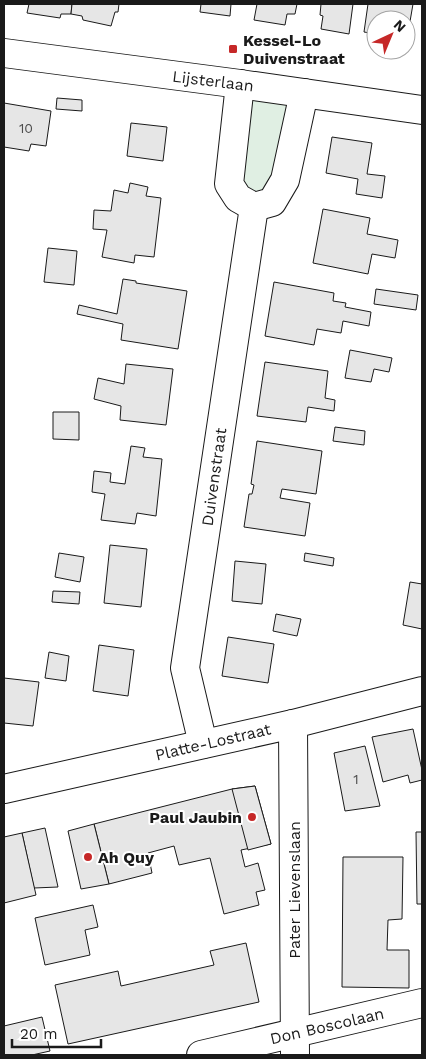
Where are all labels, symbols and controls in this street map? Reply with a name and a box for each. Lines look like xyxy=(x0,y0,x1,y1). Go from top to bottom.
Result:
north arrow xyxy=(366,10,416,60)
text: N xyxy=(391,16,409,35)
place label: Kessel-Lo Duivenstraat xyxy=(243,31,345,68)
marker: Kessel-Lo Duivenstraat xyxy=(227,43,239,55)
street label: Lijsterlaan xyxy=(171,67,255,95)
house number: 10 xyxy=(19,120,33,136)
street label: Duivenstraat xyxy=(198,426,230,527)
street label: Platte-Lostraat xyxy=(153,719,273,765)
house number: 1 xyxy=(353,771,359,787)
place label: Paul Jaubin xyxy=(149,808,242,827)
marker: Paul Jaubin xyxy=(246,811,258,823)
street label: Pater Lievenslaan xyxy=(285,821,304,959)
place label: Ah Quy xyxy=(98,848,155,867)
marker: Ah Quy xyxy=(82,851,94,863)
street label: Don Boscolaan xyxy=(268,1004,386,1048)
scale bar xyxy=(12,1016,101,1048)
text: 20 m xyxy=(20,1025,58,1043)

